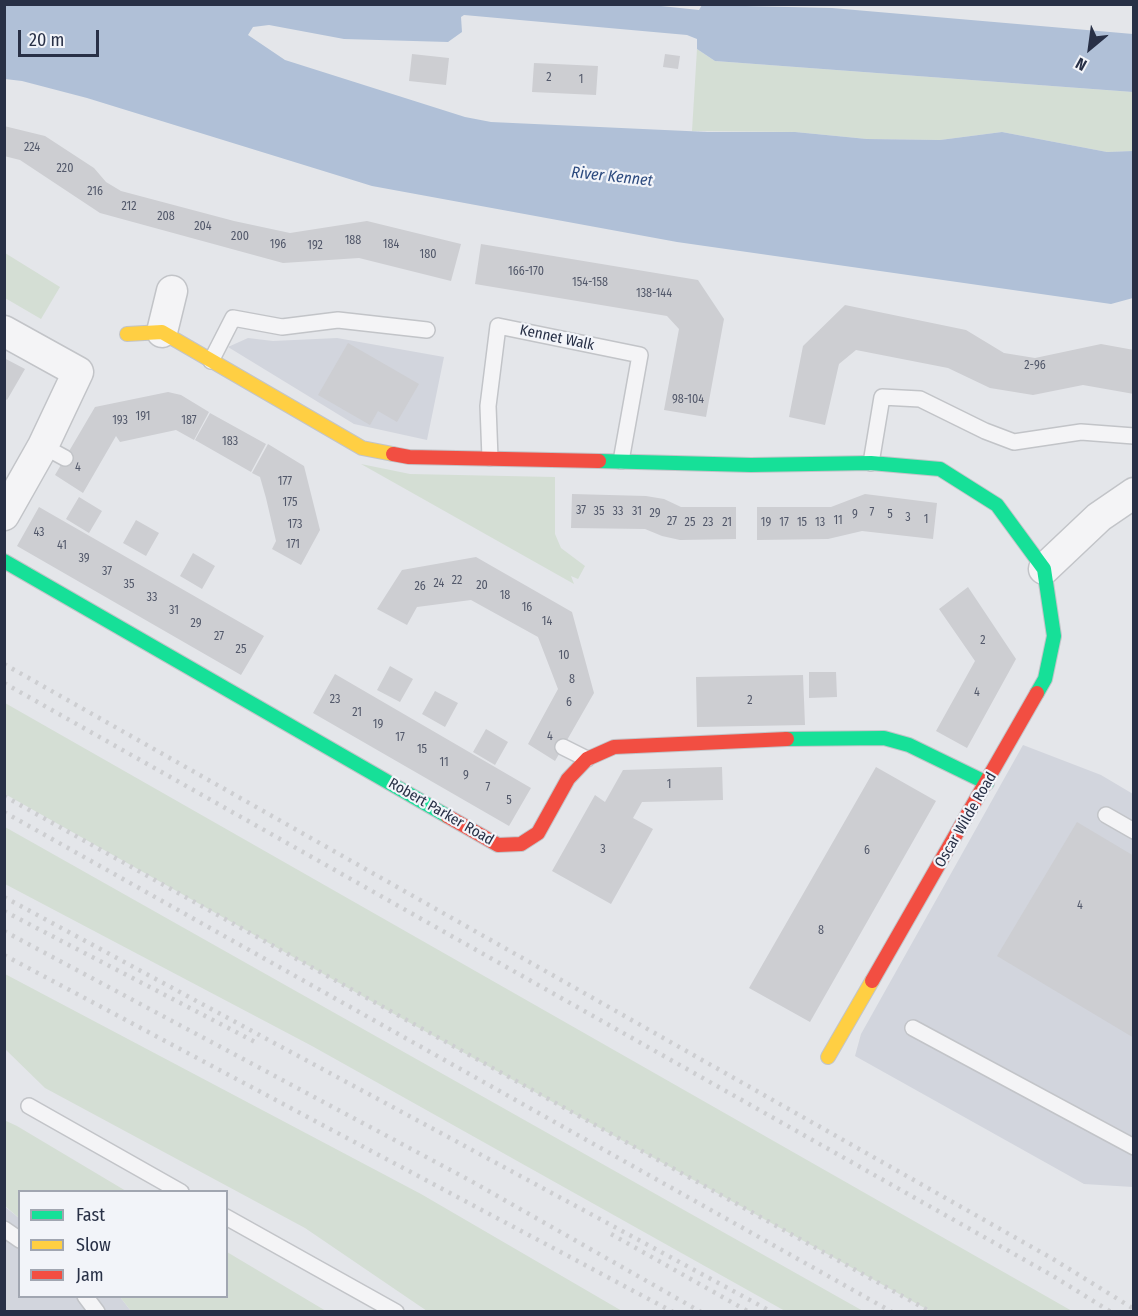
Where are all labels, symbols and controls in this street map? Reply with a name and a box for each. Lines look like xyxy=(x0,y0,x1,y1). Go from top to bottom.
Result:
scale bar xyxy=(21,18,102,56)
north arrow xyxy=(1060,18,1120,78)
text: 20 m xyxy=(29,29,64,51)
text: N xyxy=(1072,54,1090,75)
house number: 2 xyxy=(546,71,552,85)
house number: 1 xyxy=(579,73,583,87)
house number: 224 xyxy=(24,141,40,155)
house number: 220 xyxy=(57,162,73,176)
water label: River Kennet xyxy=(570,163,654,191)
house number: 216 xyxy=(87,185,103,199)
house number: 212 xyxy=(122,200,136,214)
house number: 208 xyxy=(157,210,175,224)
house number: 204 xyxy=(194,220,212,234)
house number: 200 xyxy=(231,230,249,244)
house number: 188 xyxy=(345,234,361,248)
house number: 196 xyxy=(270,238,286,252)
house number: 184 xyxy=(383,238,399,252)
house number: 192 xyxy=(307,239,323,253)
house number: 180 xyxy=(420,248,436,262)
house number: 166-170 xyxy=(508,265,544,279)
house number: 154-158 xyxy=(572,276,608,290)
house number: 138-144 xyxy=(636,287,672,301)
street label: Kennet Walk xyxy=(518,321,596,355)
house number: 2-96 xyxy=(1024,359,1046,373)
house number: 98-104 xyxy=(672,393,704,407)
house number: 191 xyxy=(136,410,150,424)
house number: 193 xyxy=(112,414,128,428)
house number: 187 xyxy=(181,414,197,428)
house number: 183 xyxy=(222,435,238,449)
house number: 4 xyxy=(75,461,81,475)
house number: 177 xyxy=(278,475,292,489)
house number: 175 xyxy=(283,496,297,510)
house number: 37 xyxy=(576,504,586,518)
house number: 35 xyxy=(594,505,604,519)
house number: 33 xyxy=(613,505,623,519)
house number: 31 xyxy=(632,505,642,519)
house number: 7 xyxy=(870,506,874,520)
house number: 29 xyxy=(649,507,661,521)
house number: 9 xyxy=(852,508,858,522)
house number: 5 xyxy=(887,508,893,522)
house number: 3 xyxy=(905,511,911,525)
house number: 1 xyxy=(924,513,928,527)
house number: 11 xyxy=(833,514,843,528)
house number: 27 xyxy=(667,515,677,529)
house number: 25 xyxy=(685,516,695,530)
house number: 23 xyxy=(703,516,713,530)
house number: 21 xyxy=(722,516,732,530)
house number: 19 xyxy=(761,516,771,530)
house number: 17 xyxy=(779,516,789,530)
house number: 15 xyxy=(797,516,807,530)
house number: 13 xyxy=(815,516,825,530)
house number: 173 xyxy=(288,518,302,532)
house number: 43 xyxy=(33,526,45,540)
house number: 171 xyxy=(286,538,300,552)
house number: 41 xyxy=(57,539,67,553)
house number: 39 xyxy=(78,552,90,566)
house number: 37 xyxy=(102,565,112,579)
house number: 22 xyxy=(452,574,462,588)
house number: 24 xyxy=(434,577,444,591)
house number: 35 xyxy=(124,578,134,592)
house number: 20 xyxy=(476,579,488,593)
house number: 26 xyxy=(414,580,426,594)
house number: 18 xyxy=(500,589,510,603)
house number: 33 xyxy=(147,591,157,605)
house number: 16 xyxy=(522,601,532,615)
house number: 31 xyxy=(169,604,179,618)
house number: 14 xyxy=(542,615,552,629)
house number: 29 xyxy=(190,617,202,631)
house number: 27 xyxy=(214,630,224,644)
house number: 2 xyxy=(980,634,986,648)
house number: 25 xyxy=(236,643,246,657)
house number: 10 xyxy=(559,649,569,663)
house number: 8 xyxy=(569,673,575,687)
house number: 4 xyxy=(974,686,980,700)
house number: 23 xyxy=(330,693,340,707)
house number: 2 xyxy=(747,694,753,708)
house number: 6 xyxy=(566,696,572,710)
house number: 21 xyxy=(352,706,362,720)
house number: 19 xyxy=(373,718,383,732)
house number: 4 xyxy=(547,730,553,744)
house number: 17 xyxy=(395,731,405,745)
house number: 15 xyxy=(417,743,427,757)
house number: 11 xyxy=(439,756,449,770)
house number: 9 xyxy=(463,769,469,783)
street label: Oscar Wilde Road xyxy=(931,769,1001,871)
street label: Robert Parker Road xyxy=(385,775,497,849)
house number: 1 xyxy=(667,778,671,792)
house number: 7 xyxy=(486,781,490,795)
house number: 5 xyxy=(506,794,512,808)
house number: 3 xyxy=(600,843,606,857)
house number: 6 xyxy=(864,844,870,858)
house number: 4 xyxy=(1077,899,1083,913)
house number: 8 xyxy=(818,924,824,938)
legend xyxy=(18,1190,228,1298)
text: Fast xyxy=(76,1204,105,1226)
text: Slow xyxy=(76,1234,111,1256)
text: Jam xyxy=(76,1264,104,1286)

